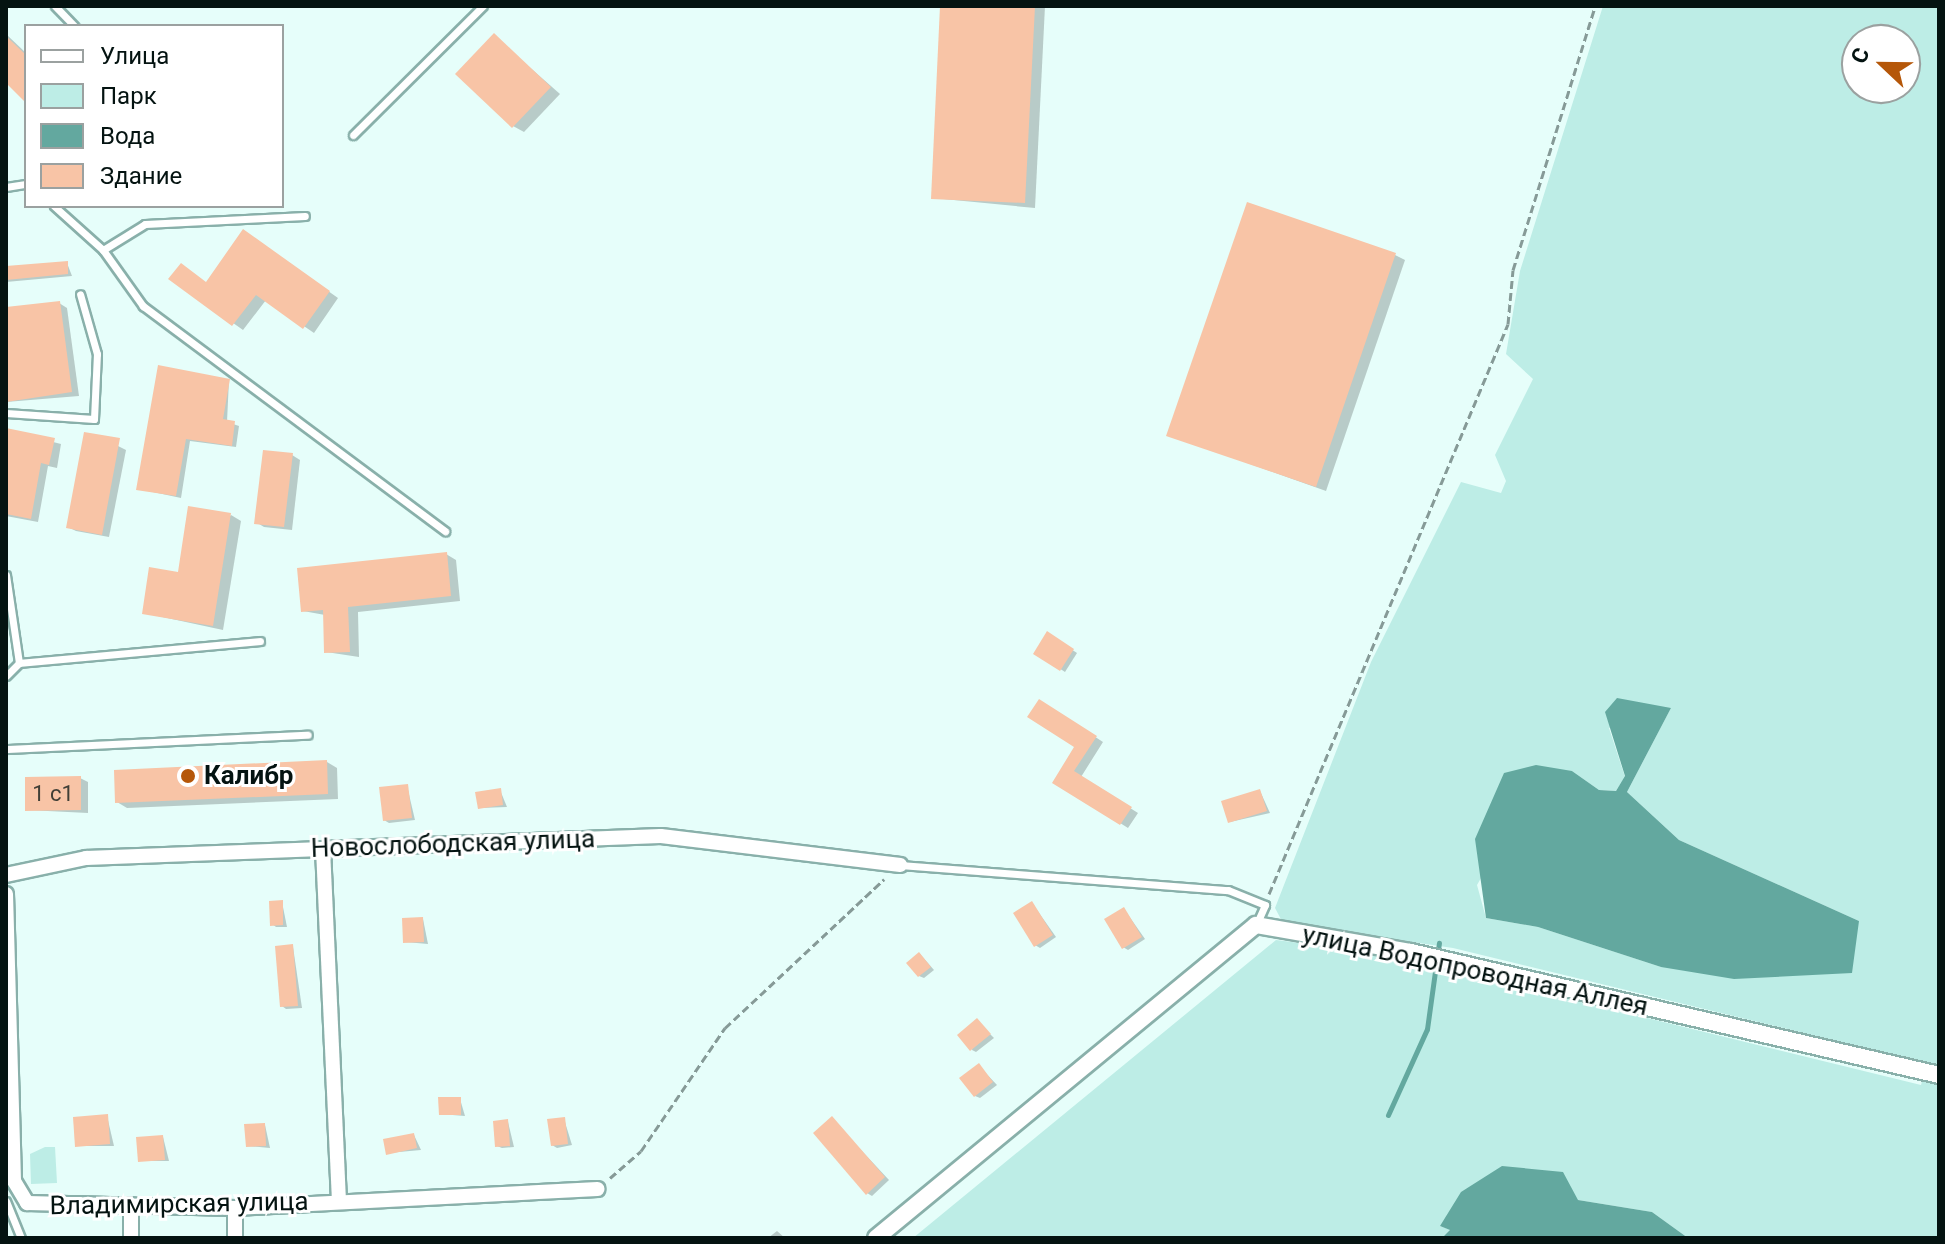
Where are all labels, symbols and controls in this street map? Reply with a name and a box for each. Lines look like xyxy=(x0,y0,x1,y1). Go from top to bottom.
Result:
legend xyxy=(24,24,284,208)
north arrow xyxy=(1841,24,1921,104)
text: Улица xyxy=(100,42,169,70)
text: С xyxy=(1846,44,1874,67)
text: Парк xyxy=(100,82,157,110)
text: Вода xyxy=(100,122,155,150)
text: Здание xyxy=(100,162,182,190)
place label: Калибр xyxy=(204,760,293,792)
marker: Калибр xyxy=(179,767,197,785)
house number: 1 с1 xyxy=(32,781,74,807)
street label: Новослободская улица xyxy=(310,823,596,865)
street label: улица Водопроводная Аллея xyxy=(1299,919,1651,1023)
street label: Владимирская улица xyxy=(49,1186,309,1222)

